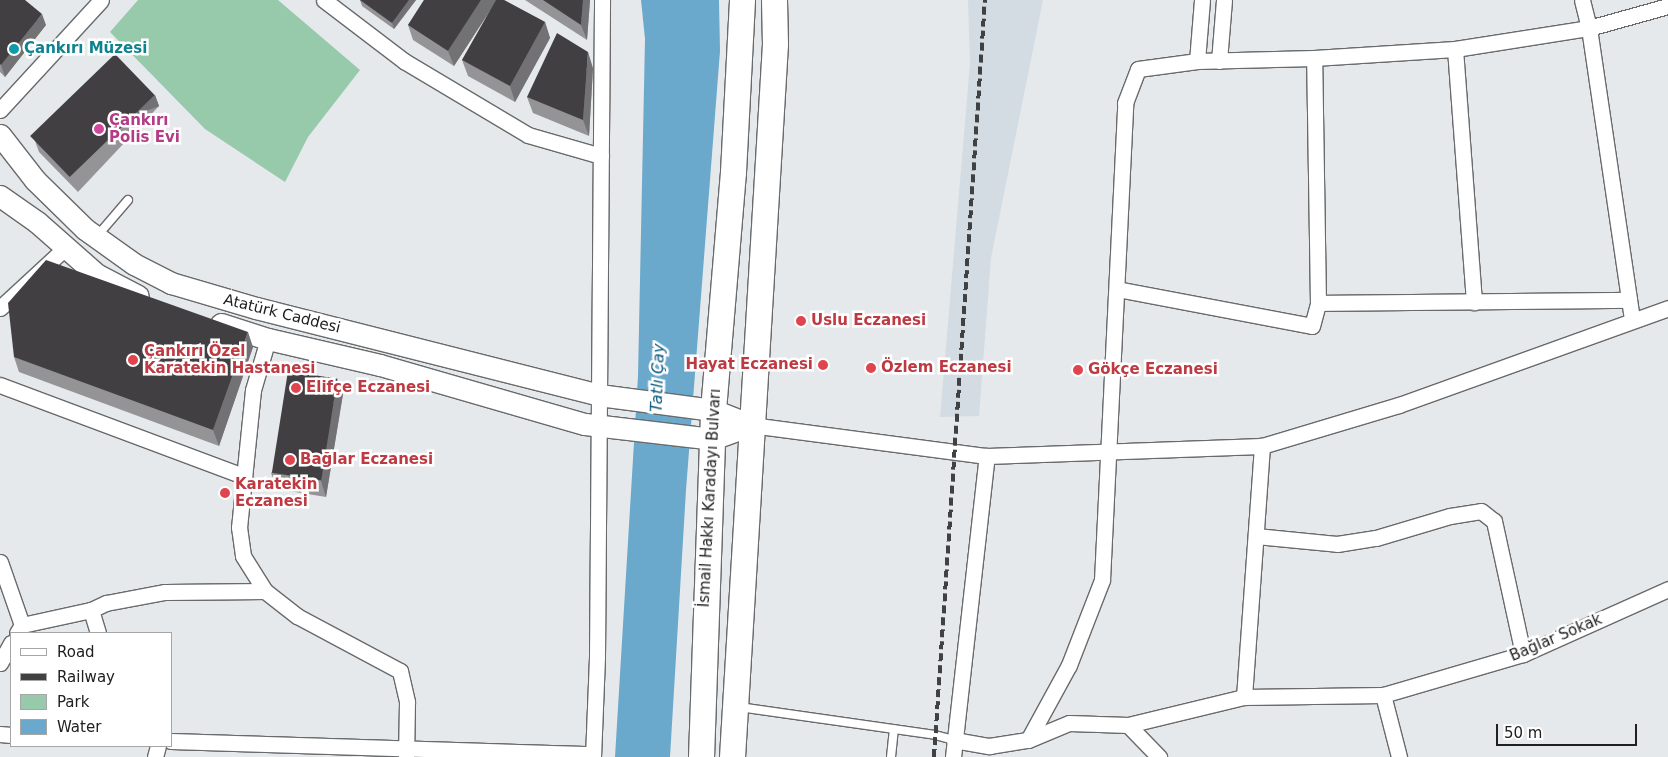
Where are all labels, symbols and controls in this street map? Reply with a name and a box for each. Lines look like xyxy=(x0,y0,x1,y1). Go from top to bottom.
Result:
place label: Çankırı Müzesi xyxy=(24,40,147,58)
marker: Çankırı Müzesi xyxy=(8,43,20,55)
place label: Çankırı Polis Evi xyxy=(109,111,180,146)
marker: Çankırı Polis Evi xyxy=(93,123,105,135)
street label: Atatürk Caddesi xyxy=(222,291,342,337)
place label: Uslu Eczanesi xyxy=(811,312,926,330)
marker: Uslu Eczanesi xyxy=(795,315,807,327)
place label: Çankırı Özel Karatekin Hastanesi xyxy=(144,342,315,377)
water label: Tatlı Çay xyxy=(647,343,669,413)
marker: Çankırı Özel Karatekin Hastanesi xyxy=(126,353,140,367)
place label: Hayat Eczanesi xyxy=(686,356,813,374)
marker: Hayat Eczanesi xyxy=(817,359,829,371)
place label: Özlem Eczanesi xyxy=(881,359,1012,377)
place label: Gökçe Eczanesi xyxy=(1088,361,1218,379)
marker: Özlem Eczanesi xyxy=(865,362,877,374)
marker: Gökçe Eczanesi xyxy=(1072,364,1084,376)
place label: Elifçe Eczanesi xyxy=(306,379,430,397)
marker: Elifçe Eczanesi xyxy=(290,382,302,394)
street label: İsmail Hakkı Karadayı Bulvarı xyxy=(695,388,725,608)
place label: Bağlar Eczanesi xyxy=(300,451,433,469)
marker: Bağlar Eczanesi xyxy=(284,454,296,466)
place label: Karatekin Eczanesi xyxy=(235,475,317,510)
marker: Karatekin Eczanesi xyxy=(219,487,231,499)
street label: Bağlar Sokak xyxy=(1507,611,1605,665)
legend xyxy=(10,632,172,747)
text: Road xyxy=(57,643,95,661)
text: Railway xyxy=(57,668,115,686)
text: Park xyxy=(57,693,89,711)
scale bar xyxy=(1498,714,1639,746)
text: Water xyxy=(57,718,101,736)
text: 50 m xyxy=(1504,724,1542,742)

